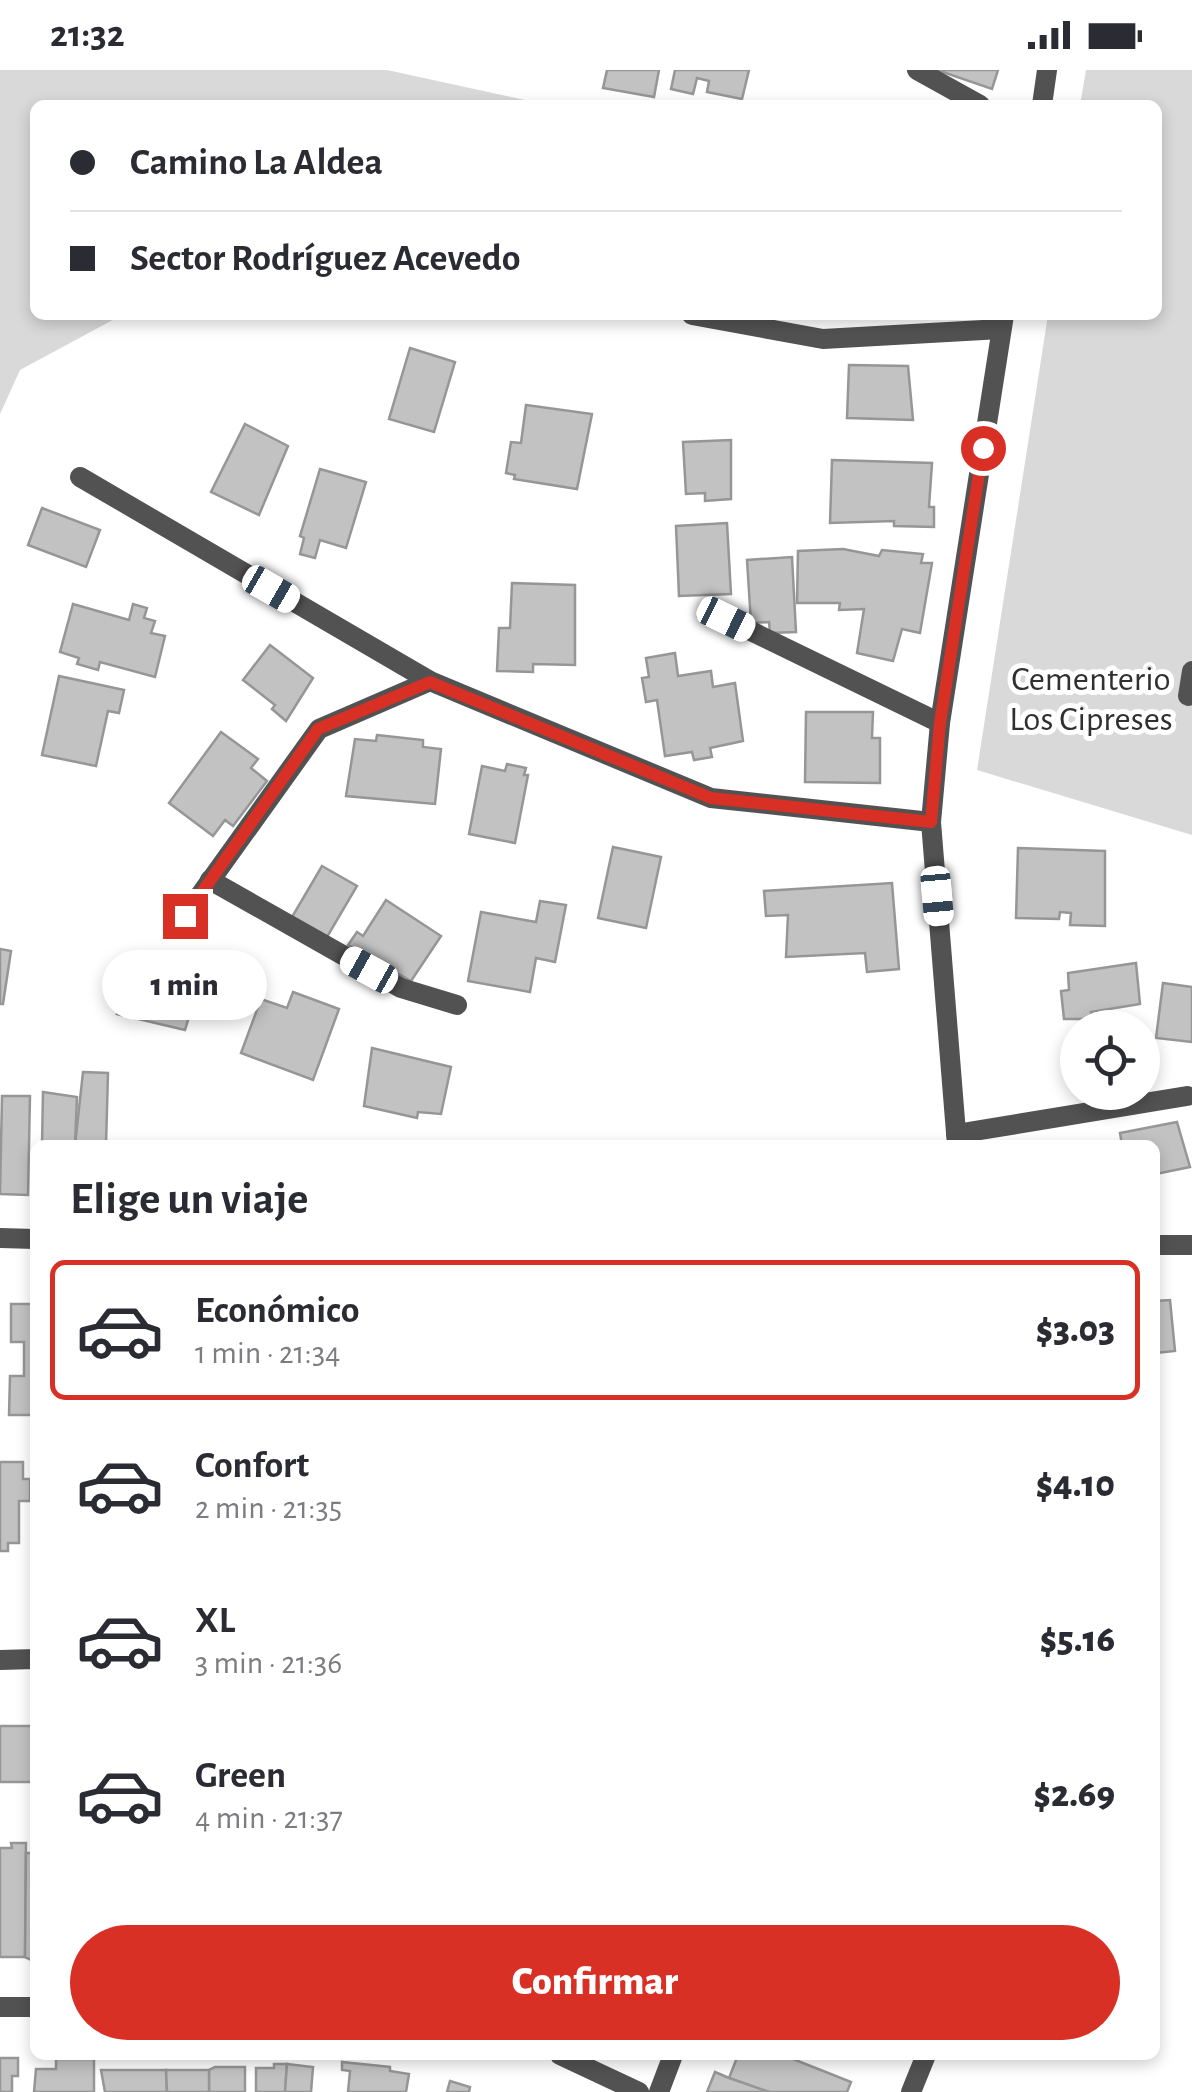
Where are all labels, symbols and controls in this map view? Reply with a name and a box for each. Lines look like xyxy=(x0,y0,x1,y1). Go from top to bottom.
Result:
text: 21:32 xyxy=(50,16,125,54)
text: Camino La Aldea xyxy=(130,144,383,182)
text: Sector Rodríguez Acevedo xyxy=(130,240,521,278)
route start xyxy=(961,426,1006,471)
car xyxy=(238,561,304,617)
car xyxy=(692,592,760,646)
park label: Cementerio Los Cipreses xyxy=(1009,662,1173,737)
car xyxy=(919,865,955,927)
route end xyxy=(163,894,208,939)
car xyxy=(335,942,403,998)
callout: 1 min xyxy=(102,951,268,1021)
text: 1 min xyxy=(150,969,219,1001)
map controls xyxy=(1060,1010,1160,1110)
button: locate xyxy=(1060,1010,1160,1110)
text: Elige un viaje xyxy=(70,1177,309,1222)
icon: car xyxy=(75,1285,165,1375)
text: Económico xyxy=(195,1292,359,1330)
text: $3.03 xyxy=(1036,1311,1115,1349)
text: 1 min · 21:34 xyxy=(195,1337,341,1369)
icon: car xyxy=(75,1440,165,1530)
text: Confort xyxy=(195,1447,309,1485)
text: $4.10 xyxy=(1036,1466,1115,1504)
text: 2 min · 21:35 xyxy=(195,1492,342,1524)
icon: car xyxy=(75,1595,165,1685)
text: XL xyxy=(195,1602,235,1640)
text: $5.16 xyxy=(1040,1621,1115,1659)
text: 3 min · 21:36 xyxy=(195,1647,342,1679)
icon: car xyxy=(75,1750,165,1840)
text: Green xyxy=(195,1757,286,1795)
text: $2.69 xyxy=(1034,1776,1115,1814)
text: 4 min · 21:37 xyxy=(195,1802,343,1834)
button: Confirmar xyxy=(70,1925,1120,2040)

